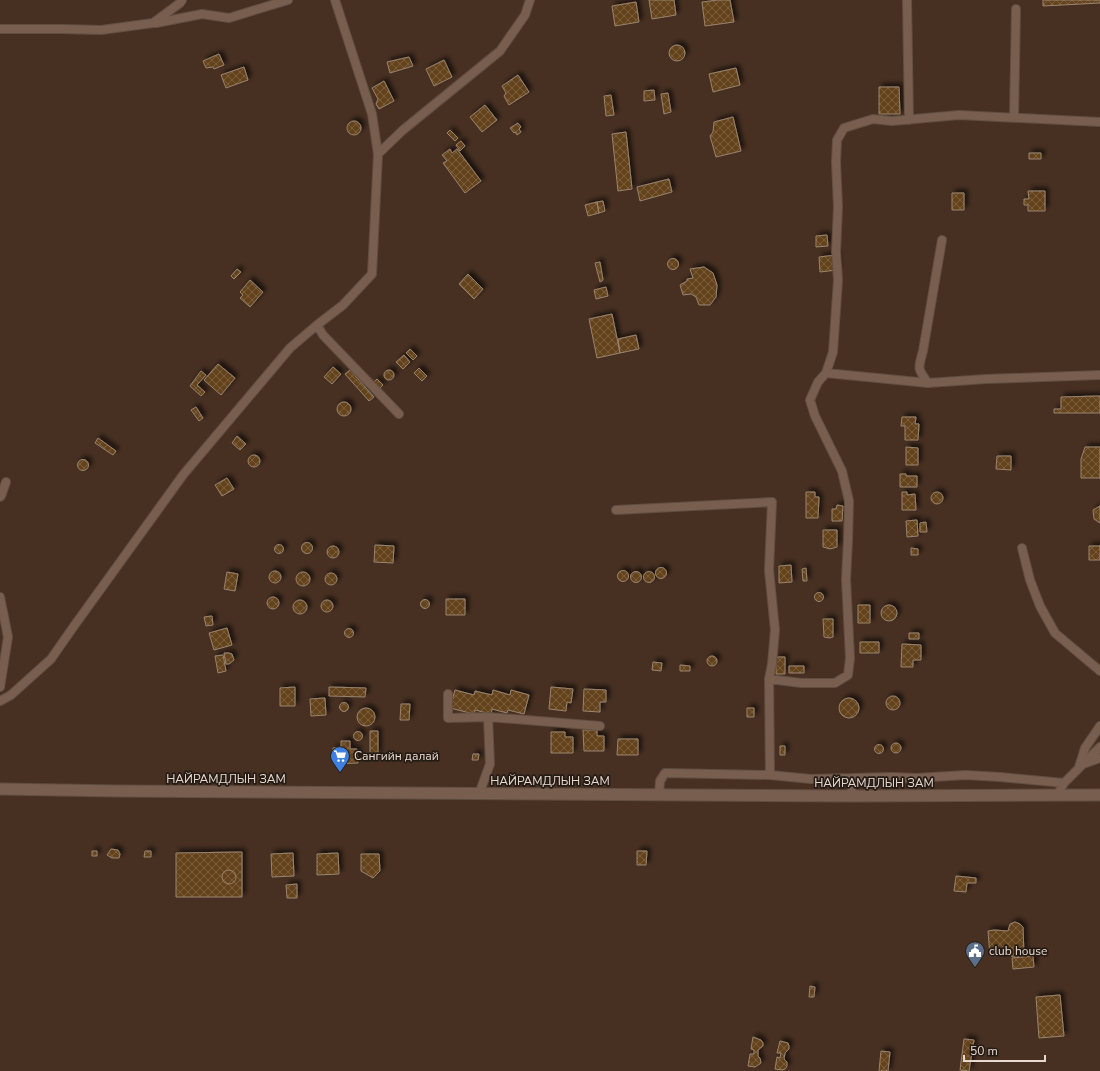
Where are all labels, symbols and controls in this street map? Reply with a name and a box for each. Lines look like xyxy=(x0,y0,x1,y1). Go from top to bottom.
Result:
supermarket icon: Сангийн далай xyxy=(329,745,351,773)
place label: Сангийн далай xyxy=(354,748,439,764)
street label: НАЙРАМДЛЫН ЗАМ xyxy=(166,771,286,787)
street label: НАЙРАМДЛЫН ЗАМ xyxy=(490,773,610,789)
street label: НАЙРАМДЛЫН ЗАМ xyxy=(814,775,934,791)
public building icon: club house xyxy=(964,940,986,968)
place label: club house xyxy=(989,943,1047,959)
scale bar xyxy=(964,1037,1045,1063)
text: 50 m xyxy=(970,1043,998,1059)

